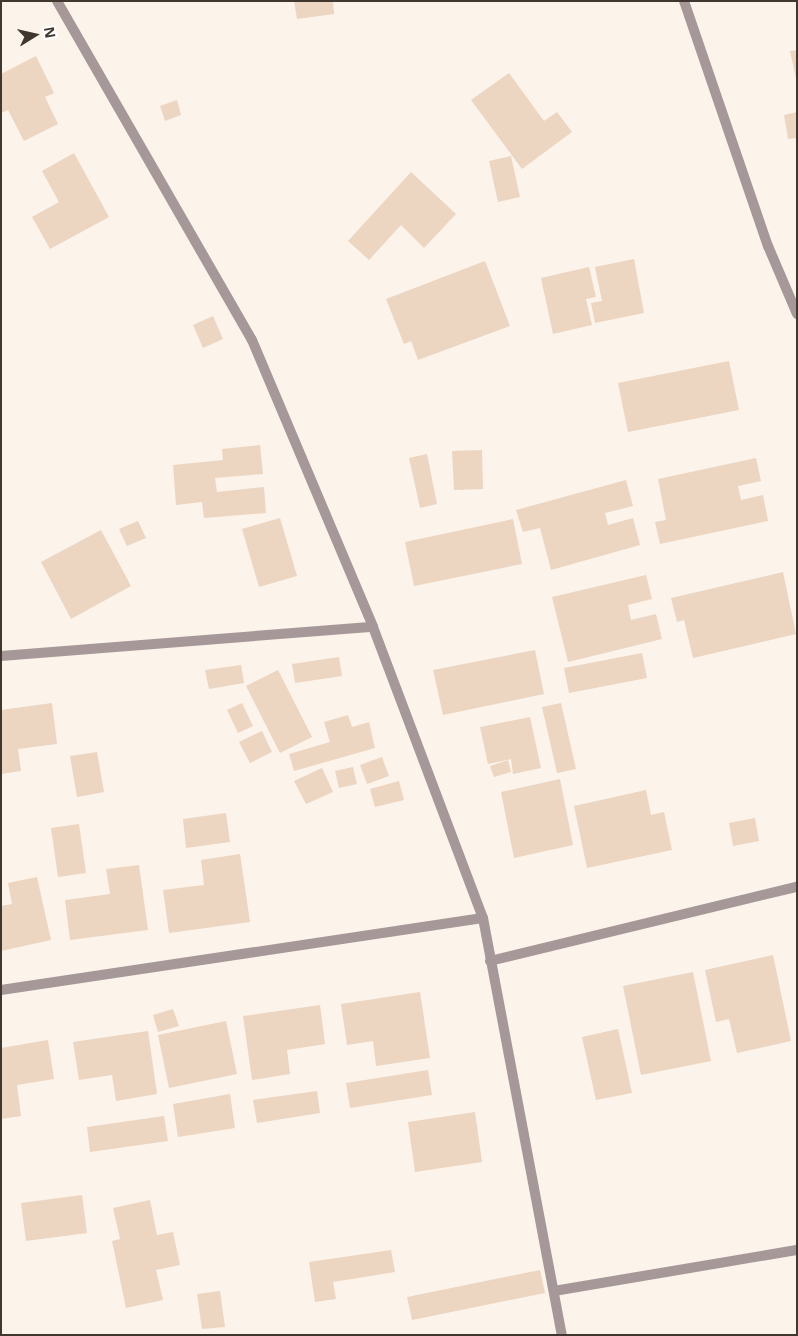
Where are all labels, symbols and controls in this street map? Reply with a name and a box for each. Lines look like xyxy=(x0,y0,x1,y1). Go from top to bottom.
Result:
north arrow xyxy=(10,10,60,60)
text: N xyxy=(40,25,61,40)

